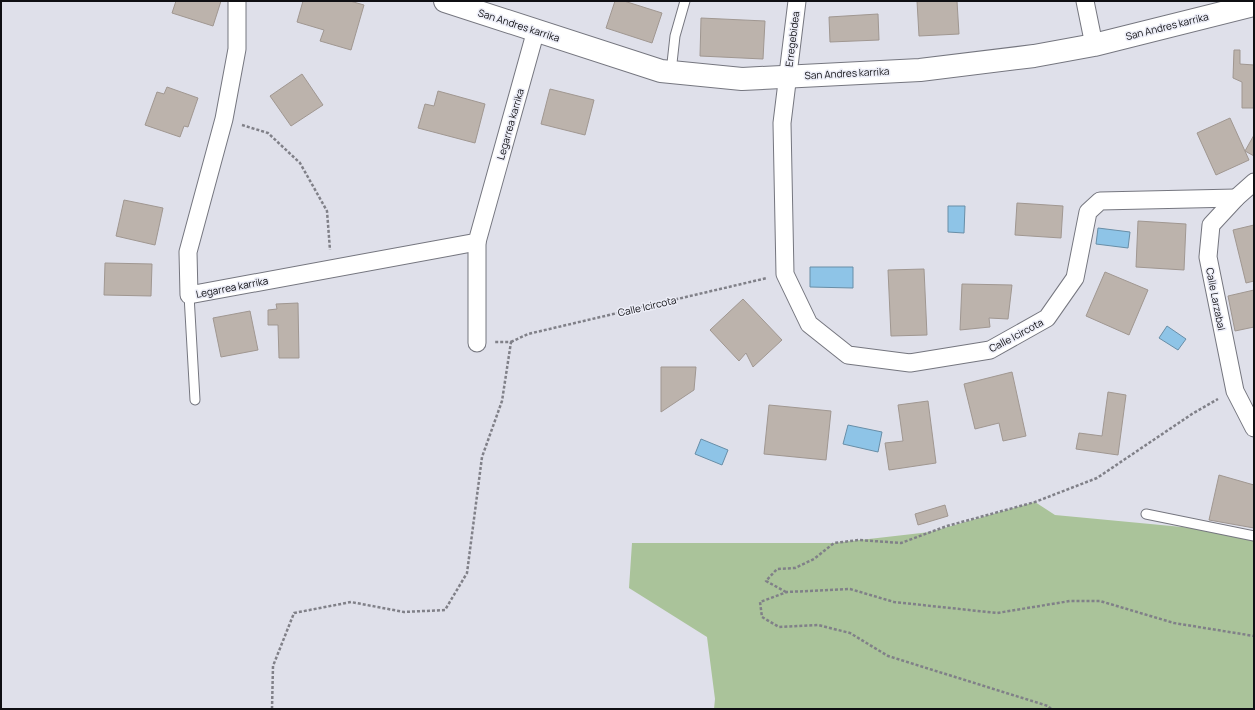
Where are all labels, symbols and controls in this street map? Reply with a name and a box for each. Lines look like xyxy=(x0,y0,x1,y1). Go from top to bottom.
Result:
street label: San Andres karrika xyxy=(476,5,562,45)
street label: San Andres karrika xyxy=(1124,9,1210,43)
street label: Erregebidea xyxy=(782,10,802,68)
street label: San Andres karrika xyxy=(804,64,890,82)
street label: Legarrea karrika xyxy=(493,87,527,161)
street label: Calle Larzabal xyxy=(1203,266,1229,332)
street label: Legarrea karrika xyxy=(195,273,269,301)
street label: Calle Icircota xyxy=(616,292,678,320)
street label: Calle Icircota xyxy=(986,315,1046,355)

